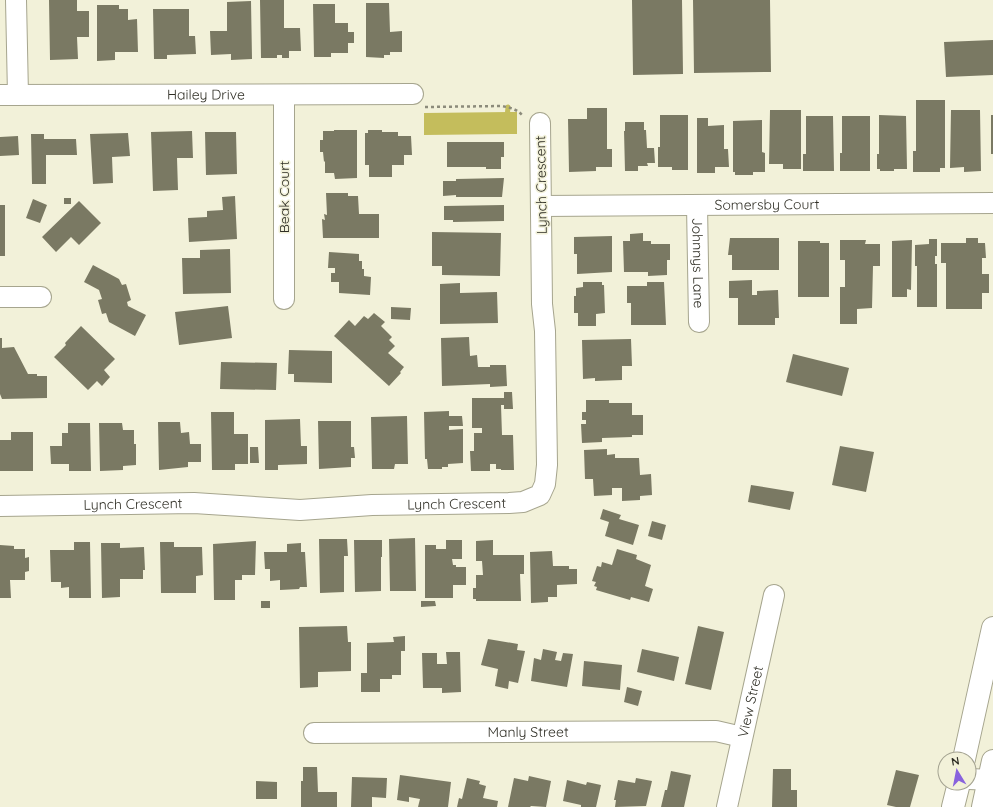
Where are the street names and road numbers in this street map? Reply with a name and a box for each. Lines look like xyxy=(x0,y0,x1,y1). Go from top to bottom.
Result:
street label: Hailey Drive xyxy=(167,85,245,104)
street label: Lynch Crescent xyxy=(531,135,551,235)
street label: Beak Court xyxy=(275,160,293,233)
street label: Somersby Court xyxy=(714,195,820,214)
street label: Johnnys Lane xyxy=(688,217,708,309)
street label: Lynch Crescent xyxy=(83,494,183,514)
street label: Lynch Crescent xyxy=(407,494,506,513)
street label: View Street xyxy=(734,664,767,739)
street label: Manly Street xyxy=(487,723,569,741)

